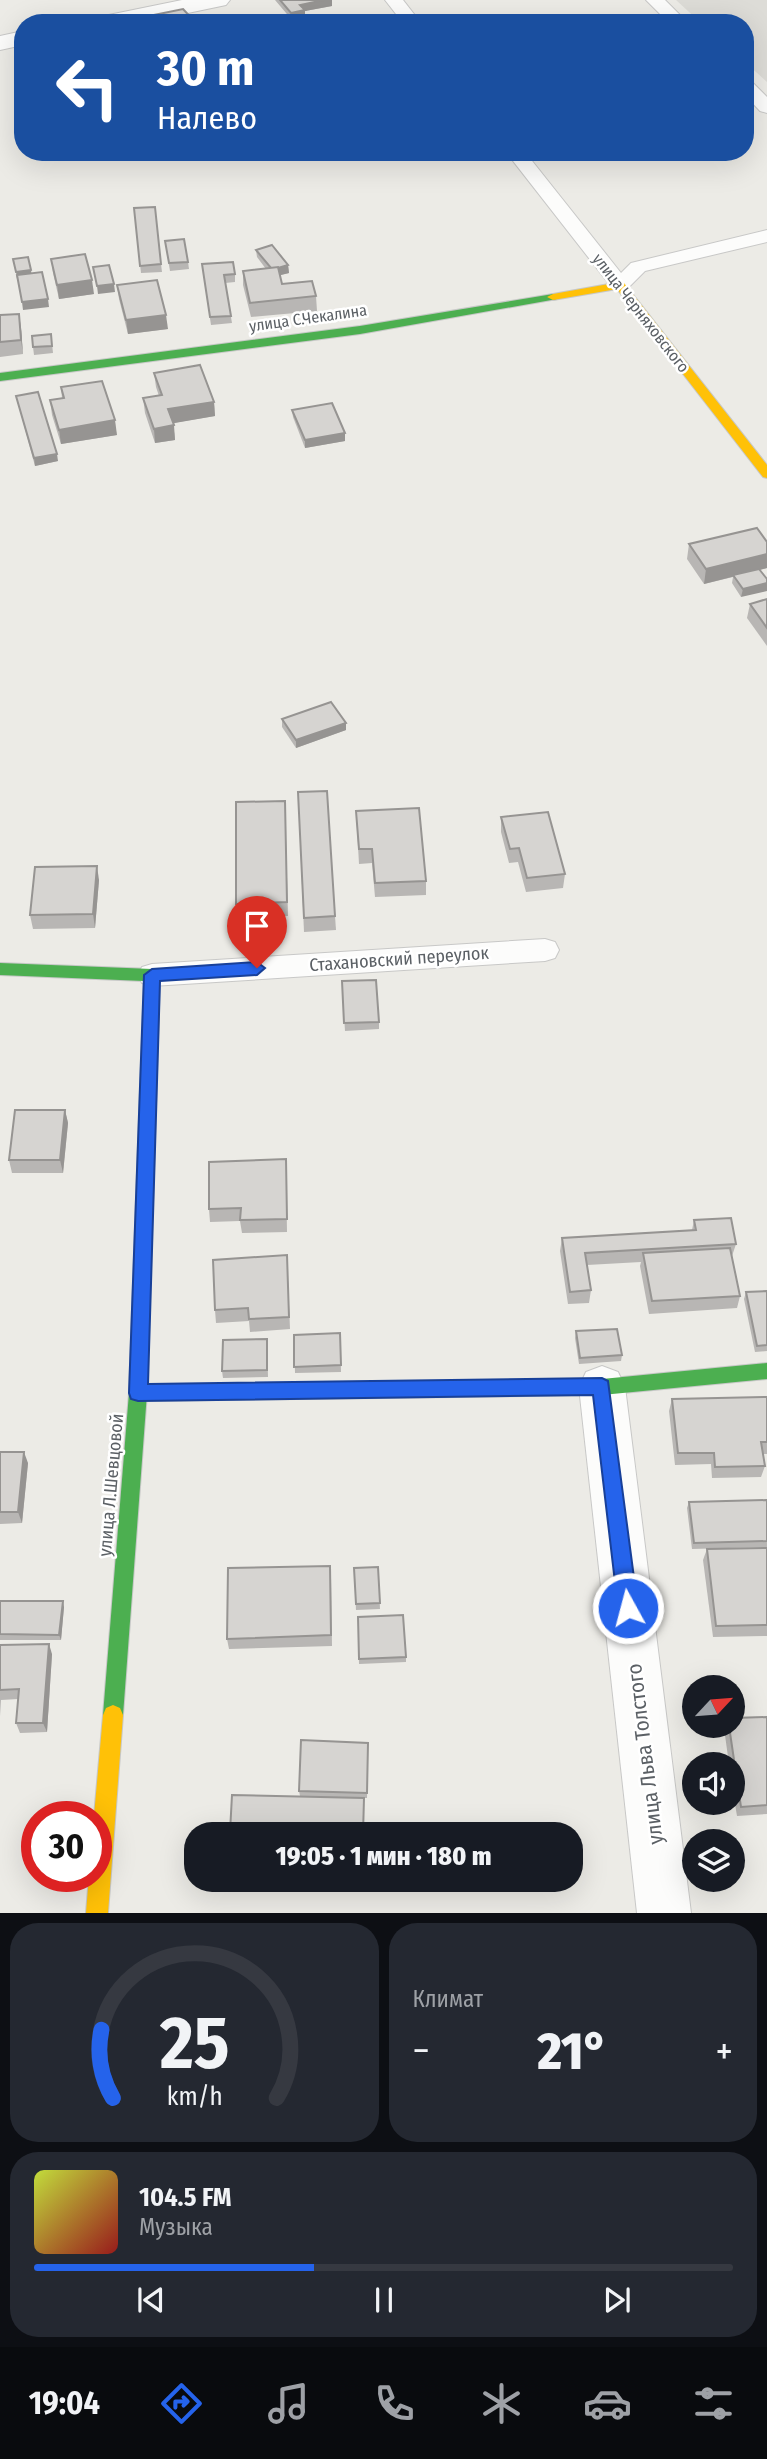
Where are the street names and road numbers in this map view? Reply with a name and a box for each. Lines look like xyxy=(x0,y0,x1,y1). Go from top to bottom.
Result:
street label: улица Черняховского xyxy=(589,250,693,376)
street label: улица С.Чекалина xyxy=(248,300,368,336)
street label: Стахановский переулок xyxy=(309,942,490,976)
street label: улица Л.Шевцовой xyxy=(94,1413,128,1557)
street label: улица Льва Толстого xyxy=(621,1662,669,1846)

